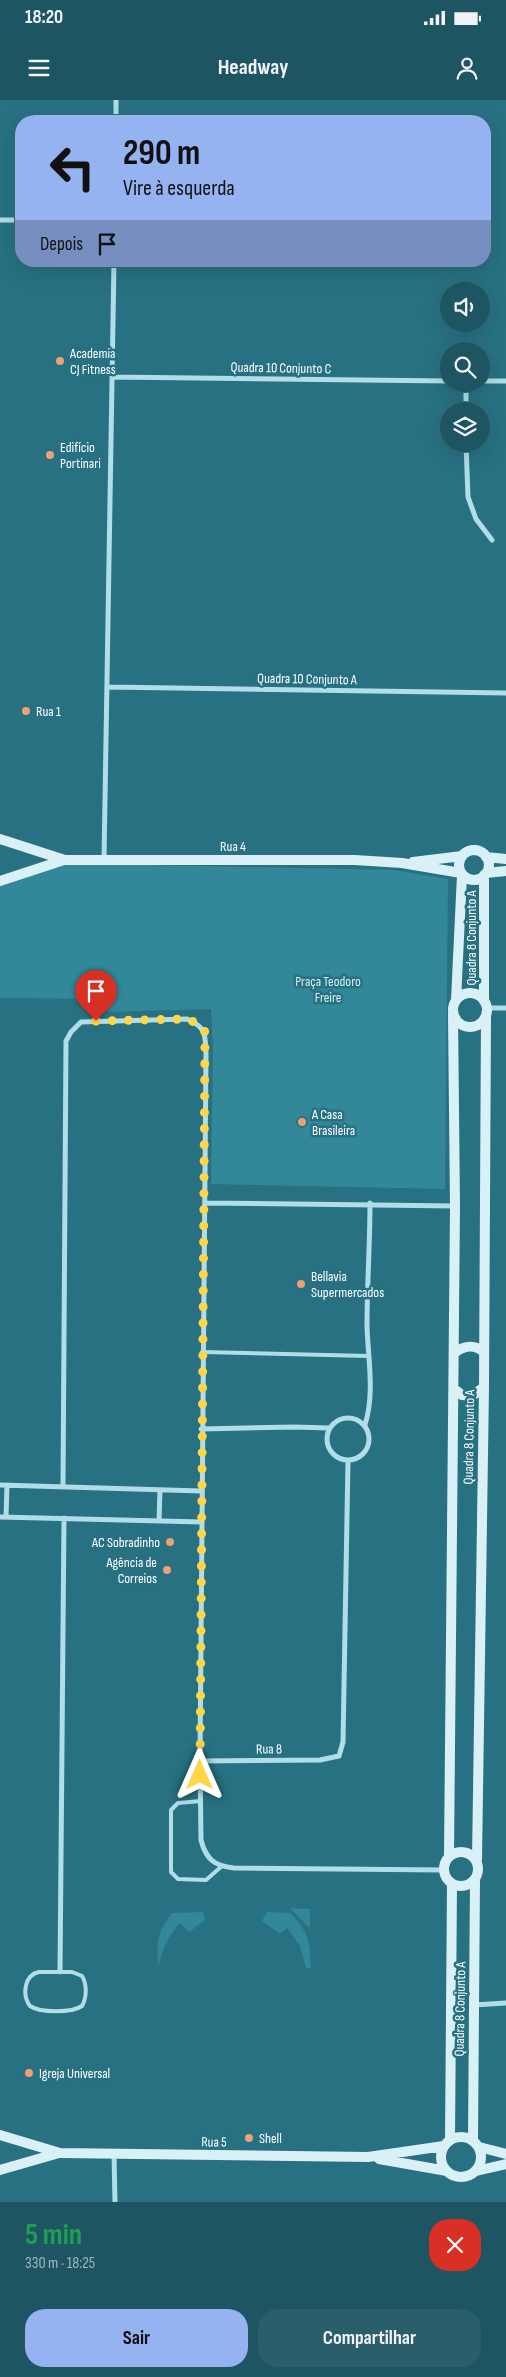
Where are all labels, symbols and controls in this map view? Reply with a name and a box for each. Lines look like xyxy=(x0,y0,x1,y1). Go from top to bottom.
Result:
text: 18:20 xyxy=(25,6,63,29)
icon: menu xyxy=(25,54,53,82)
text: Headway xyxy=(218,54,288,81)
icon: person xyxy=(453,54,481,82)
text: 290 m xyxy=(123,132,200,175)
icon: left xyxy=(40,135,105,200)
text: Vire à esquerda xyxy=(123,175,235,202)
icon: arrive xyxy=(93,230,121,258)
text: Depois xyxy=(40,233,83,256)
map controls xyxy=(440,282,490,452)
button: sound xyxy=(440,282,490,332)
button: search xyxy=(440,342,490,392)
place label: Academia CJ Fitness xyxy=(69,345,116,378)
marker: Academia CJ Fitness xyxy=(54,355,66,367)
street label: Quadra 10 Conjunto C xyxy=(231,359,332,377)
button: layers xyxy=(440,402,490,452)
place label: Edifício Portinari xyxy=(60,439,101,472)
marker: Edifício Portinari xyxy=(44,449,56,461)
street label: Quadra 10 Conjunto A xyxy=(257,670,358,688)
place label: Rua 1 xyxy=(36,703,61,720)
marker: Rua 1 xyxy=(20,705,32,717)
street label: Rua 4 xyxy=(220,838,246,855)
street label: Quadra 8 Conjunto A xyxy=(463,890,480,985)
pin xyxy=(75,970,117,1021)
park label: Praça Teodoro Freire xyxy=(295,973,361,1006)
icon: arrive xyxy=(82,977,110,1005)
place label: A Casa Brasileira xyxy=(311,1106,355,1139)
marker: A Casa Brasileira xyxy=(296,1116,308,1128)
place label: Bellavia Supermercados xyxy=(311,1268,384,1301)
marker: Bellavia Supermercados xyxy=(295,1278,307,1290)
street label: Quadra 8 Conjunto A xyxy=(460,1388,478,1485)
place label: AC Sobradinho xyxy=(91,1534,160,1551)
marker: AC Sobradinho xyxy=(164,1536,176,1548)
place label: Agência de Correios xyxy=(105,1554,157,1587)
marker: Agência de Correios xyxy=(161,1564,173,1576)
street label: Rua 8 xyxy=(256,1740,282,1758)
position arrow xyxy=(173,1748,225,1800)
street label: Quadra 8 Conjunto A xyxy=(451,1960,469,2057)
place label: Igreja Universal xyxy=(39,2065,110,2082)
marker: Igreja Universal xyxy=(23,2067,35,2079)
place label: Shell xyxy=(259,2130,282,2147)
marker: Shell xyxy=(243,2132,255,2144)
street label: Rua 5 xyxy=(201,2133,227,2151)
text: 5 min xyxy=(25,2217,82,2253)
button: close xyxy=(429,2219,481,2271)
text: 330 m · 18:25 xyxy=(25,2254,95,2273)
button: Sair xyxy=(25,2309,248,2367)
button: Compartilhar xyxy=(258,2309,481,2367)

